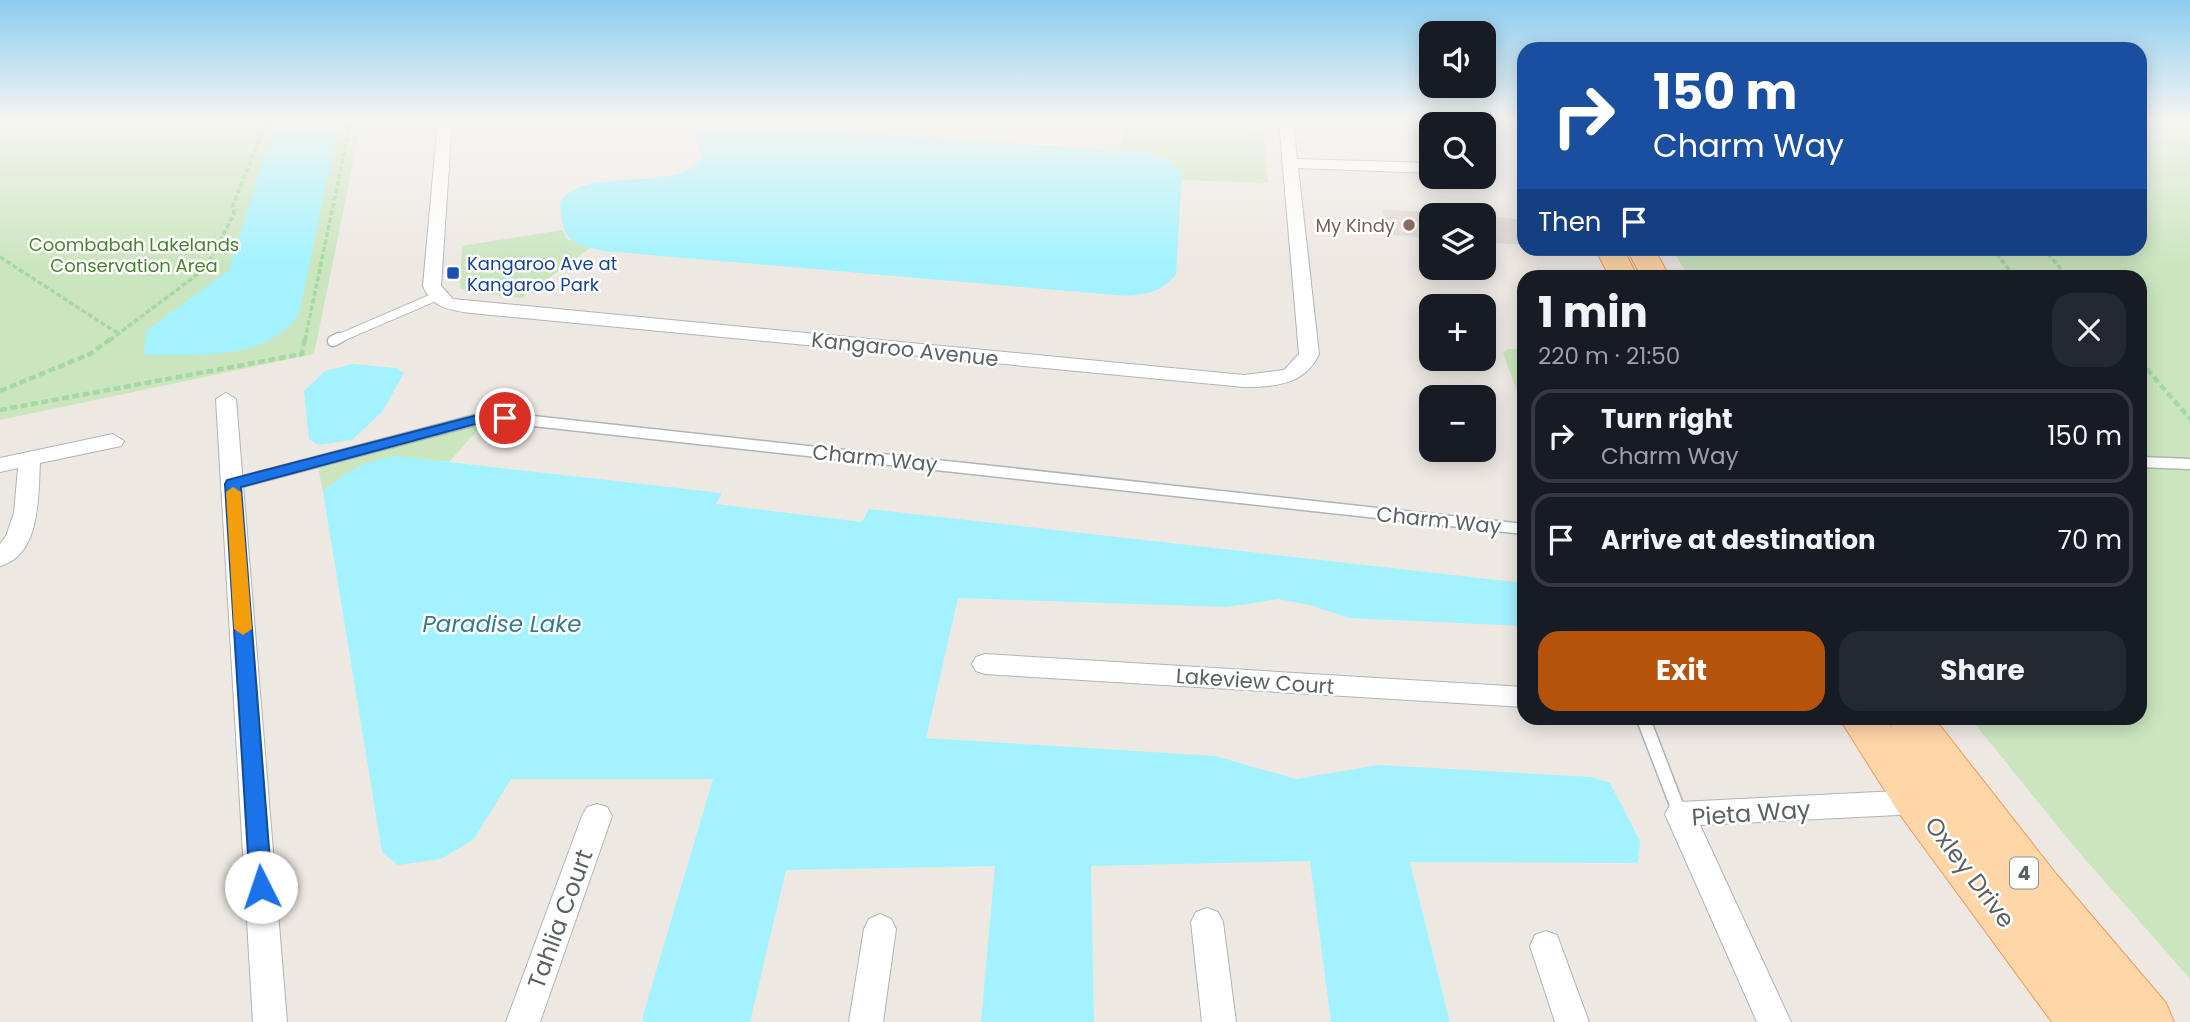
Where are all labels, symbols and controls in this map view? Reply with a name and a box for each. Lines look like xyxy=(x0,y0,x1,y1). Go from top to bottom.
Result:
map controls xyxy=(1419,21,1496,462)
button: sound xyxy=(1419,21,1496,98)
text: 150 m xyxy=(1653,58,1798,126)
icon: right xyxy=(1538,70,1629,161)
button: search xyxy=(1419,112,1496,189)
text: Charm Way xyxy=(1653,123,1844,168)
button: layers xyxy=(1419,203,1496,280)
icon: arrive xyxy=(1615,203,1653,241)
text: Then xyxy=(1538,204,1601,240)
place label: My Kindy xyxy=(1316,213,1395,238)
marker: My Kindy xyxy=(1401,217,1417,233)
park label: Coombabah Lakelands Conservation Area xyxy=(29,232,239,278)
place label: Kangaroo Ave at Kangaroo Park xyxy=(467,251,617,297)
marker: Kangaroo Ave at Kangaroo Park xyxy=(445,265,461,281)
text: 1 min xyxy=(1538,283,1648,342)
button: close xyxy=(2052,293,2126,367)
button: + xyxy=(1419,294,1496,371)
street label: Kangaroo Avenue xyxy=(810,325,1000,373)
text: 220 m · 21:50 xyxy=(1538,340,1680,372)
button: − xyxy=(1419,385,1496,462)
pin xyxy=(475,388,535,448)
icon: arrive xyxy=(486,399,524,437)
text: Turn right xyxy=(1601,401,1733,437)
icon: right xyxy=(1542,417,1580,455)
text: 150 m xyxy=(2047,418,2122,454)
street label: Charm Way xyxy=(811,437,939,479)
text: Charm Way xyxy=(1601,440,1738,472)
street label: Charm Way xyxy=(1375,499,1503,541)
icon: arrive xyxy=(1542,521,1580,559)
text: Arrive at destination xyxy=(1601,522,1876,558)
text: 70 m xyxy=(2058,522,2122,558)
water label: Paradise Lake xyxy=(423,608,581,640)
button: Exit xyxy=(1538,631,1825,711)
button: Share xyxy=(1839,631,2126,711)
street label: Lakeview Court xyxy=(1175,661,1335,701)
street label: Pieta Way xyxy=(1690,792,1812,834)
street label: Oxley Drive xyxy=(1917,810,2023,934)
street label: Tahlia Court xyxy=(520,845,600,993)
position arrow xyxy=(224,850,298,924)
road number: 4 xyxy=(2010,858,2038,888)

